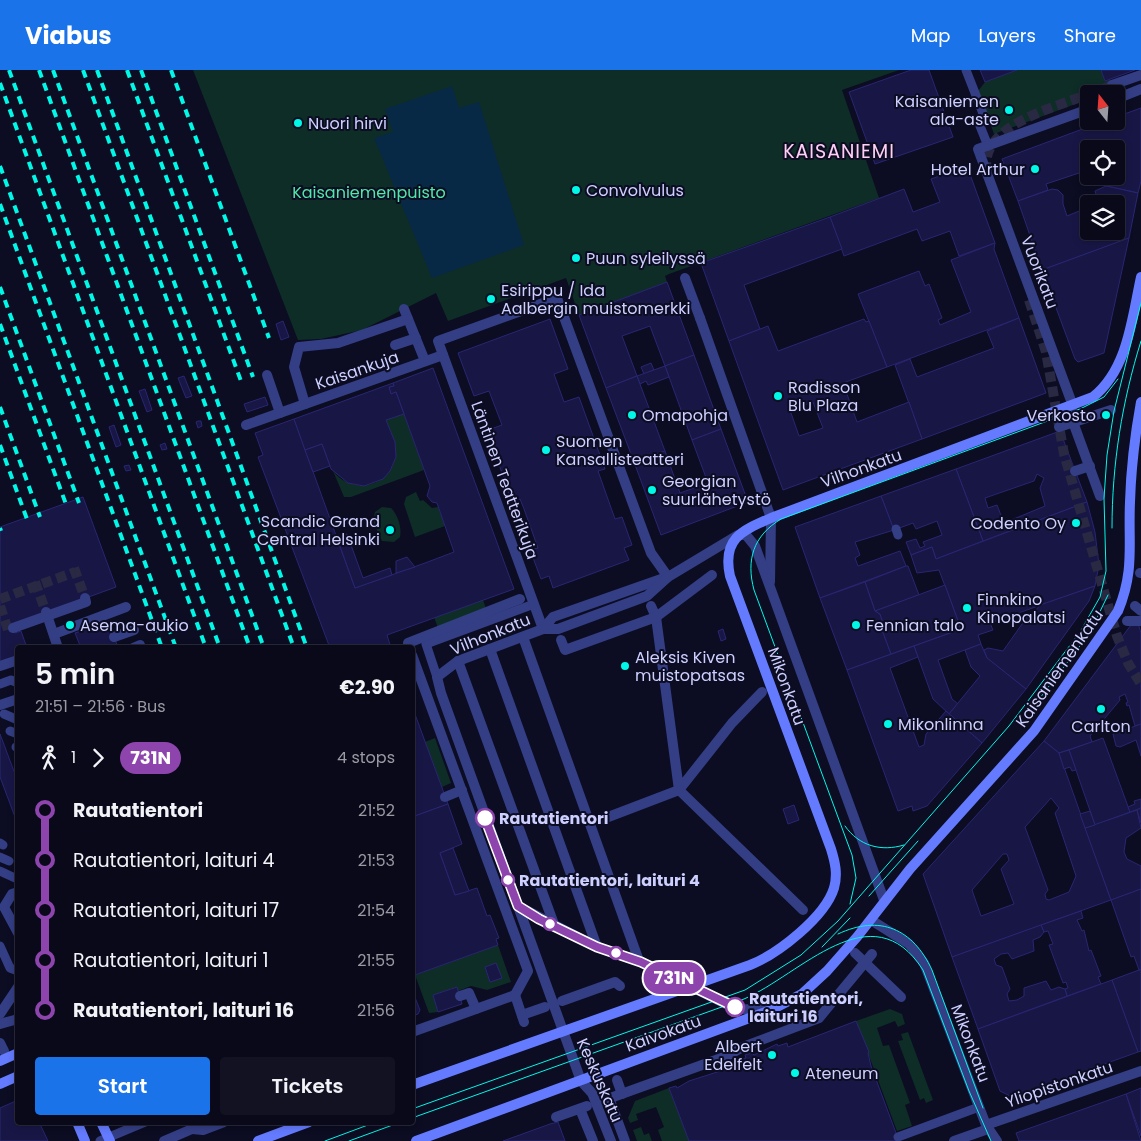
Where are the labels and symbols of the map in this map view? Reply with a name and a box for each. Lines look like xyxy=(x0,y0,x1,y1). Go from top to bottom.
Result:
north arrow xyxy=(1080,85,1125,130)
place label: Kaisaniemen ala-aste xyxy=(895,90,999,131)
marker: Kaisaniemen ala-aste xyxy=(1003,104,1015,116)
place label: Nuori hirvi xyxy=(308,112,387,135)
marker: Nuori hirvi xyxy=(292,117,304,129)
district label: KAISANIEMI xyxy=(783,138,895,165)
place label: Hotel Arthur xyxy=(931,158,1025,181)
marker: Hotel Arthur xyxy=(1029,163,1041,175)
place label: Convolvulus xyxy=(586,179,684,202)
park label: Kaisaniemenpuisto xyxy=(292,181,446,204)
marker: Convolvulus xyxy=(570,184,582,196)
street label: Vuorikatu xyxy=(1015,232,1064,312)
place label: Puun syleilyssä xyxy=(586,247,706,270)
marker: Puun syleilyssä xyxy=(570,252,582,264)
place label: Esirippu / Ida Aalbergin muistomerkki xyxy=(501,279,690,320)
marker: Esirippu / Ida Aalbergin muistomerkki xyxy=(485,293,497,305)
street label: Kaisankuja xyxy=(312,345,402,396)
place label: Radisson Blu Plaza xyxy=(788,376,860,417)
marker: Radisson Blu Plaza xyxy=(772,390,784,402)
street label: Läntinen Teatterikuja xyxy=(465,398,544,562)
place label: Omapohja xyxy=(642,404,728,427)
place label: Verkosto xyxy=(1026,404,1096,427)
marker: Omapohja xyxy=(626,409,638,421)
marker: Verkosto xyxy=(1100,409,1112,421)
place label: Suomen Kansallisteatteri xyxy=(556,430,684,471)
street label: Vilhonkatu xyxy=(818,443,905,494)
marker: Suomen Kansallisteatteri xyxy=(540,444,552,456)
place label: Georgian suurlähetystö xyxy=(662,470,771,511)
marker: Georgian suurlähetystö xyxy=(646,484,658,496)
place label: Scandic Grand Central Helsinki xyxy=(257,510,380,551)
place label: Codento Oy xyxy=(971,512,1066,535)
marker: Codento Oy xyxy=(1070,517,1082,529)
marker: Scandic Grand Central Helsinki xyxy=(384,524,396,536)
place label: Finnkino Kinopalatsi xyxy=(977,588,1066,629)
marker: Finnkino Kinopalatsi xyxy=(961,602,973,614)
street label: Kaisaniemenkatu xyxy=(1010,605,1109,732)
street label: Vilhonkatu xyxy=(447,608,534,661)
place label: Asema-aukio xyxy=(80,614,189,637)
place label: Fennian talo xyxy=(866,614,965,637)
marker: Asema-aukio xyxy=(64,619,76,631)
marker: Fennian talo xyxy=(850,619,862,631)
street label: Mikonkatu xyxy=(762,644,811,728)
place label: Aleksis Kiven muistopatsas xyxy=(635,646,745,687)
marker: Aleksis Kiven muistopatsas xyxy=(619,660,631,672)
marker: Carlton xyxy=(1095,703,1107,715)
place label: Mikonlinna xyxy=(898,713,984,736)
place label: Carlton xyxy=(1071,715,1131,738)
marker: Mikonlinna xyxy=(882,718,894,730)
place label: Rautatientori xyxy=(499,807,609,830)
marker: Rautatientori xyxy=(475,808,495,828)
place label: Rautatientori, laituri 4 xyxy=(519,869,700,892)
marker: Rautatientori, laituri 4 xyxy=(501,873,515,887)
unlabelled marker xyxy=(543,917,557,931)
unlabelled marker xyxy=(609,946,623,960)
line badge: 731N xyxy=(639,962,709,994)
place label: Rautatientori, laituri 16 xyxy=(749,987,863,1028)
marker: Rautatientori, laituri 16 xyxy=(725,997,745,1017)
street label: Mikonkatu xyxy=(945,1001,996,1085)
street label: Kaivokatu xyxy=(622,1009,704,1058)
street label: Keskuskatu xyxy=(571,1035,628,1126)
place label: Albert Edelfelt xyxy=(704,1035,762,1076)
marker: Albert Edelfelt xyxy=(766,1049,778,1061)
street label: Yliopistonkatu xyxy=(1002,1055,1116,1114)
place label: Ateneum xyxy=(805,1062,878,1085)
marker: Ateneum xyxy=(789,1067,801,1079)

